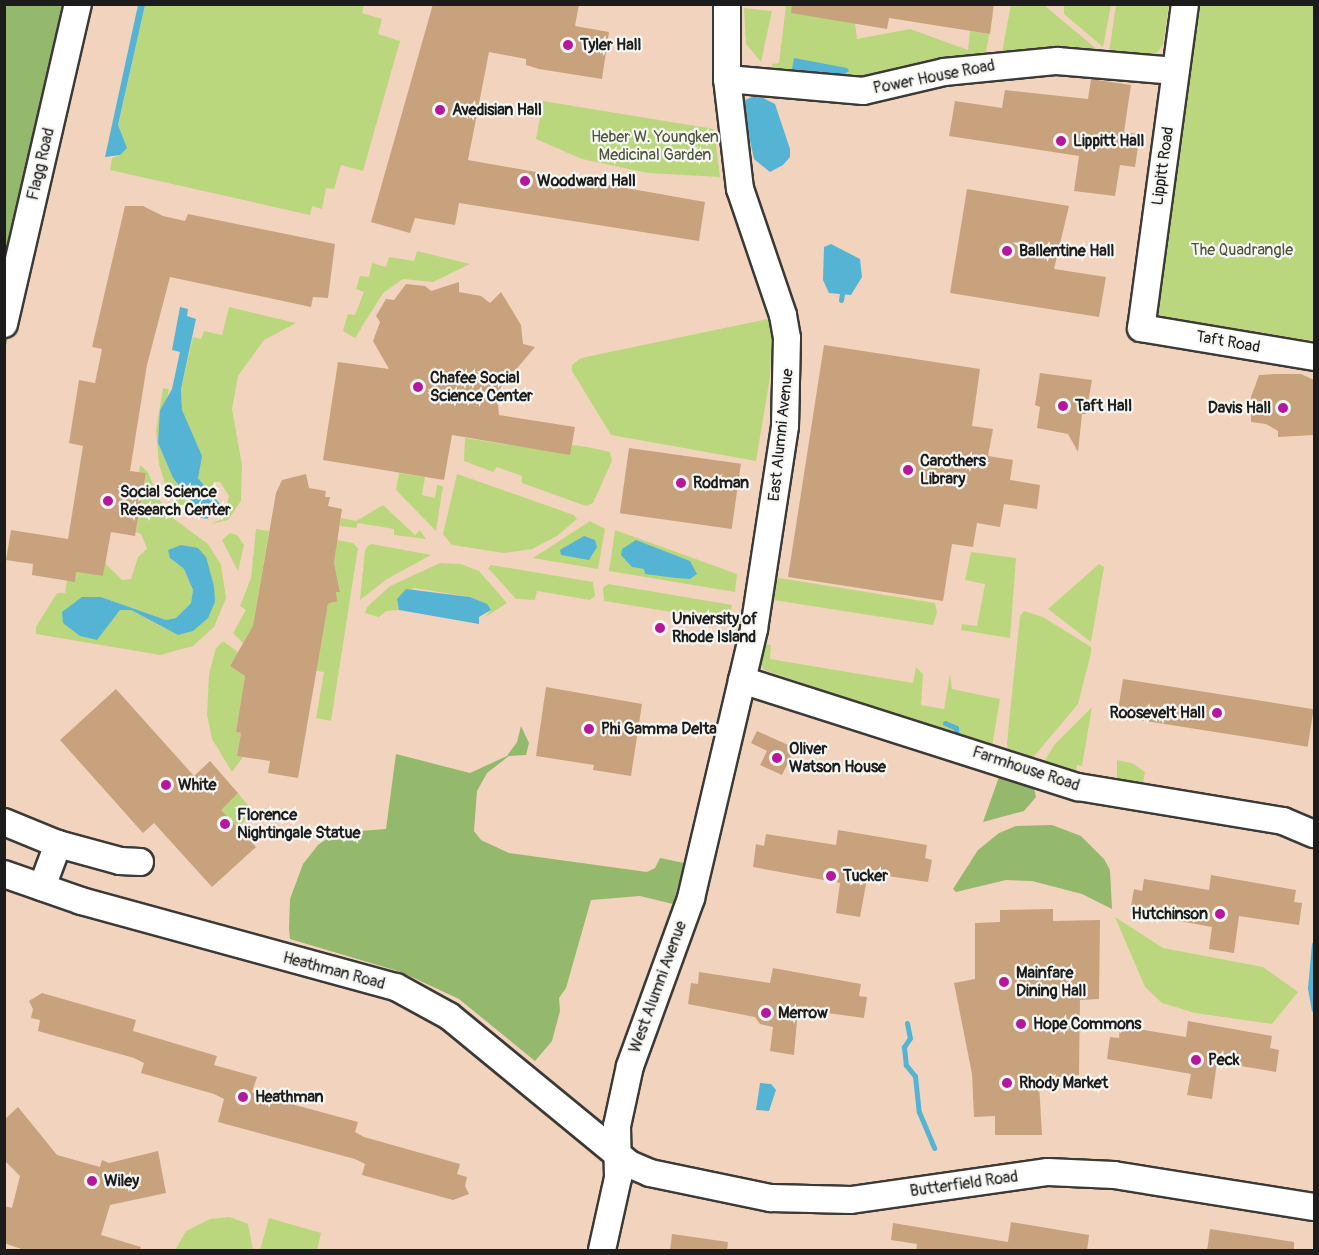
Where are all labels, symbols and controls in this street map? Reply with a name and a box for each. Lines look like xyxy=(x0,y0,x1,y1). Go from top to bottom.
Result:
place label: Tyler Hall xyxy=(580,35,641,55)
marker: Tyler Hall xyxy=(561,38,575,52)
street label: Power House Road xyxy=(872,56,996,98)
place label: Avedisian Hall xyxy=(452,100,542,120)
marker: Avedisian Hall xyxy=(433,103,447,117)
street label: Lippitt Road xyxy=(1148,125,1178,207)
street label: Flagg Road xyxy=(23,126,59,202)
park label: Heber W. Youngken Medicinal Garden xyxy=(591,127,719,165)
place label: Lippitt Hall xyxy=(1073,131,1144,151)
marker: Lippitt Hall xyxy=(1054,134,1068,148)
place label: Woodward Hall xyxy=(537,171,636,191)
marker: Woodward Hall xyxy=(518,174,532,188)
park label: The Quadrangle xyxy=(1191,240,1293,260)
place label: Ballentine Hall xyxy=(1019,241,1114,261)
marker: Ballentine Hall xyxy=(1000,244,1014,258)
street label: Taft Road xyxy=(1194,327,1262,357)
place label: Chafee Social Science Center xyxy=(430,368,533,406)
street label: East Alumni Avenue xyxy=(764,368,798,502)
marker: Chafee Social Science Center xyxy=(411,380,425,394)
place label: Taft Hall xyxy=(1075,396,1132,416)
place label: Davis Hall xyxy=(1208,398,1271,418)
marker: Taft Hall xyxy=(1056,399,1070,413)
marker: Davis Hall xyxy=(1276,401,1290,415)
place label: Carothers Library xyxy=(920,451,986,489)
marker: Carothers Library xyxy=(901,463,915,477)
place label: Rodman xyxy=(693,473,749,493)
marker: Rodman xyxy=(674,476,688,490)
place label: Social Science Research Center xyxy=(120,482,231,520)
marker: Social Science Research Center xyxy=(101,494,115,508)
place label: University of Rhode Island xyxy=(672,609,758,647)
marker: University of Rhode Island xyxy=(653,621,667,635)
place label: Roosevelt Hall xyxy=(1110,703,1205,723)
marker: Roosevelt Hall xyxy=(1210,706,1224,720)
place label: Phi Gamma Delta xyxy=(601,719,717,739)
marker: Phi Gamma Delta xyxy=(582,722,596,736)
place label: Oliver Watson House xyxy=(789,739,886,777)
street label: Farmhouse Road xyxy=(970,743,1082,795)
marker: Oliver Watson House xyxy=(770,751,784,765)
place label: White xyxy=(178,775,217,795)
marker: White xyxy=(159,778,173,792)
place label: Florence Nightingale Statue xyxy=(237,805,360,843)
marker: Florence Nightingale Statue xyxy=(218,817,232,831)
place label: Tucker xyxy=(843,866,888,886)
marker: Tucker xyxy=(824,869,838,883)
place label: Hutchinson xyxy=(1132,904,1208,924)
marker: Hutchinson xyxy=(1213,907,1227,921)
street label: West Alumni Avenue xyxy=(625,918,691,1056)
street label: Heathman Road xyxy=(281,948,387,994)
place label: Mainfare Dining Hall xyxy=(1016,963,1086,1001)
marker: Mainfare Dining Hall xyxy=(997,975,1011,989)
place label: Merrow xyxy=(778,1003,828,1023)
marker: Merrow xyxy=(759,1006,773,1020)
place label: Hope Commons xyxy=(1033,1014,1142,1034)
marker: Hope Commons xyxy=(1014,1017,1028,1031)
place label: Peck xyxy=(1208,1050,1240,1070)
marker: Peck xyxy=(1189,1053,1203,1067)
place label: Rhody Market xyxy=(1019,1073,1108,1093)
marker: Rhody Market xyxy=(1000,1076,1014,1090)
place label: Heathman xyxy=(255,1087,324,1107)
marker: Heathman xyxy=(236,1090,250,1104)
street label: Butterfield Road xyxy=(909,1167,1019,1201)
place label: Wiley xyxy=(104,1171,139,1191)
marker: Wiley xyxy=(85,1174,99,1188)

